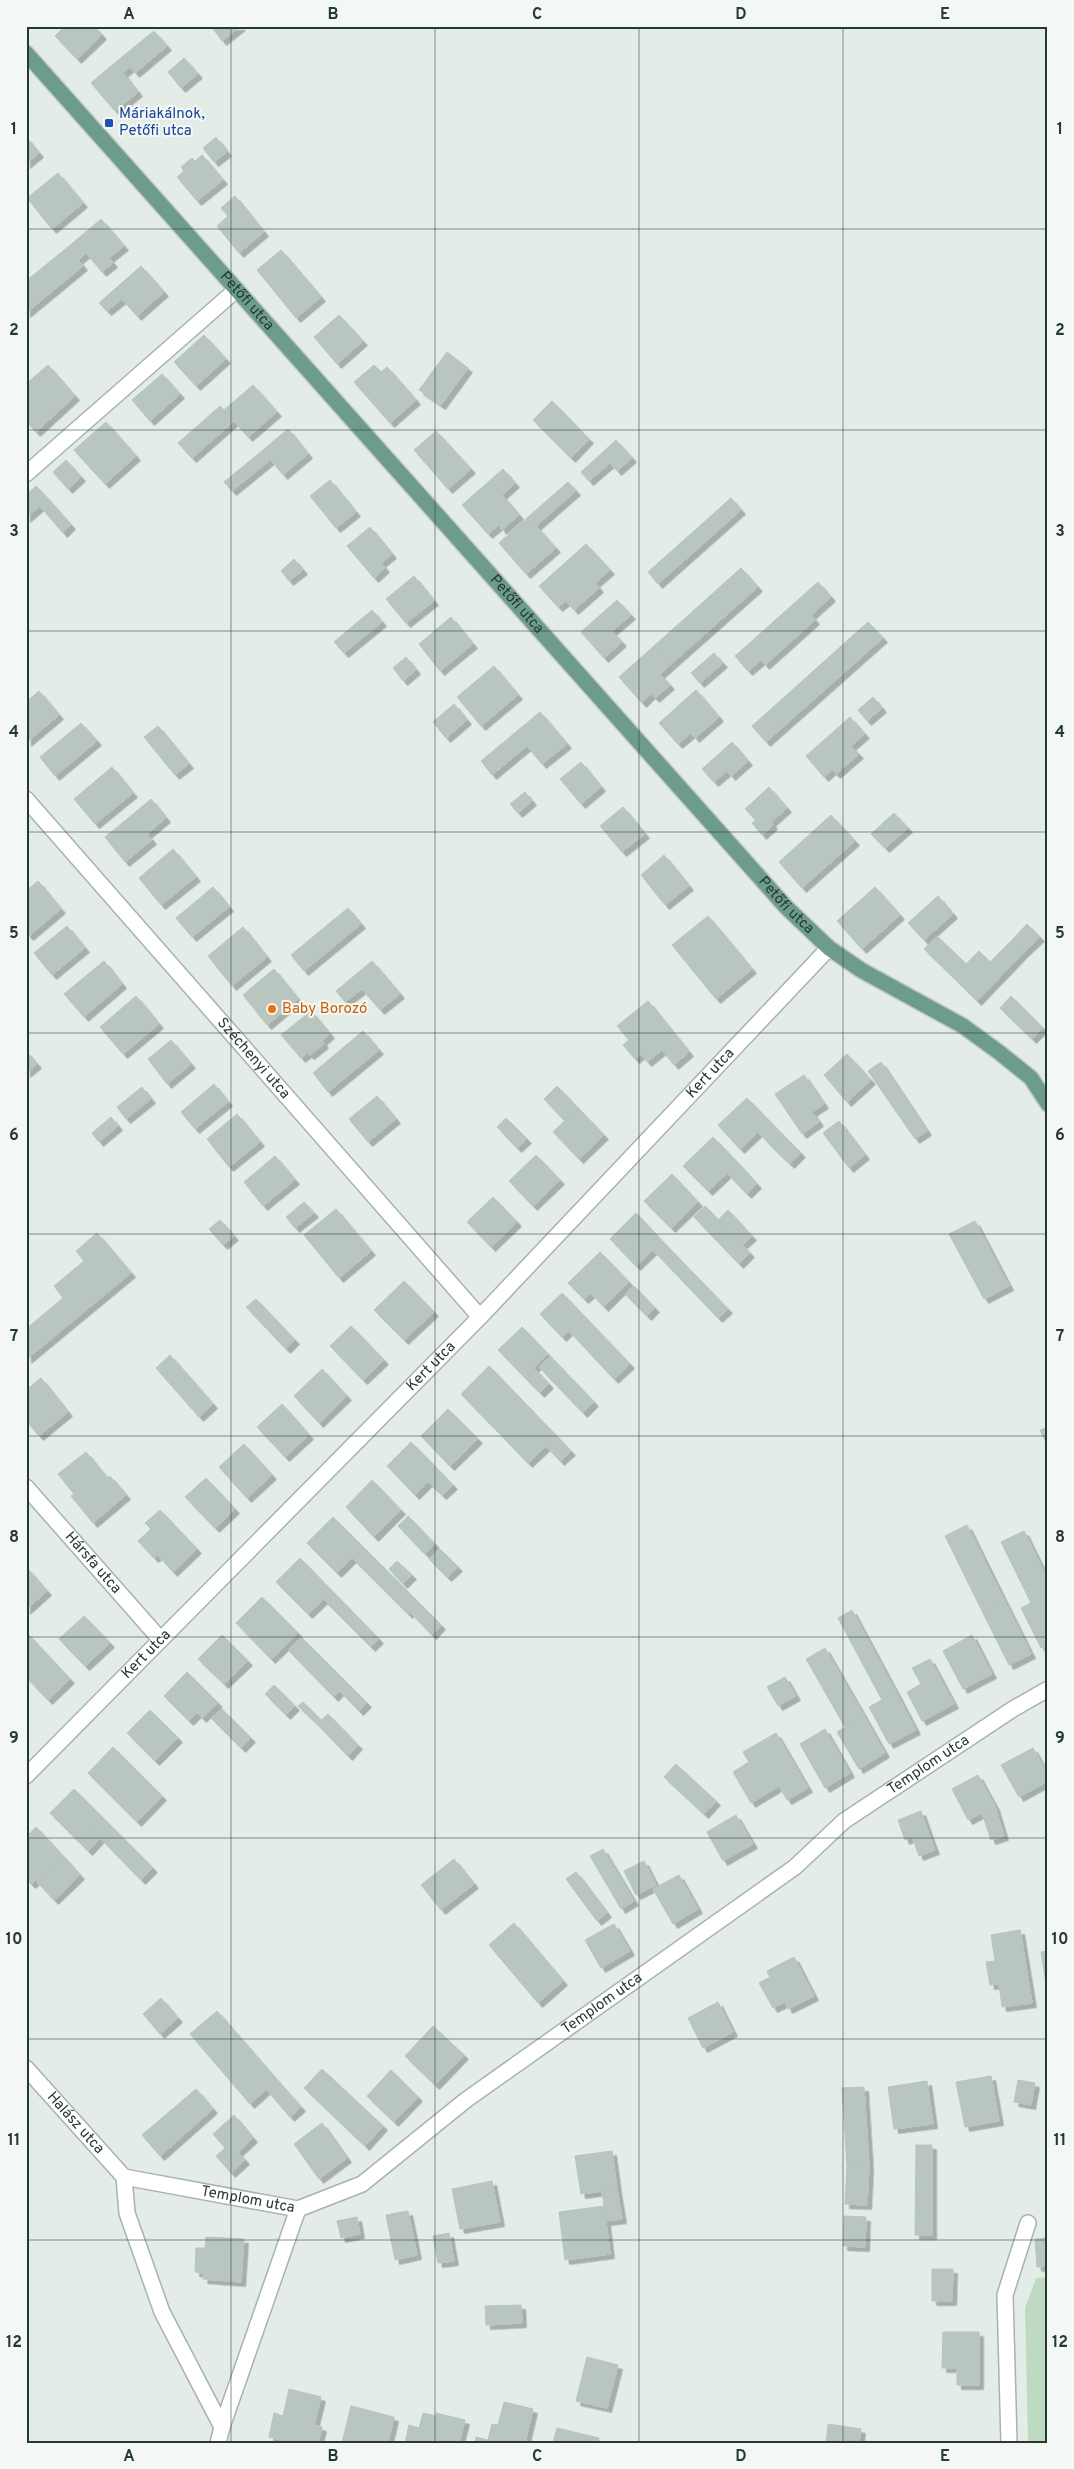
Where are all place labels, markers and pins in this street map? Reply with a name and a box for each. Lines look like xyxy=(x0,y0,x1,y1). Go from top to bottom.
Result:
place label: Máriakálnok, Petőfi utca xyxy=(119,105,205,141)
marker: Máriakálnok, Petőfi utca xyxy=(103,117,115,129)
place label: Baby Borozó xyxy=(282,1000,367,1019)
marker: Baby Borozó xyxy=(266,1003,278,1015)

